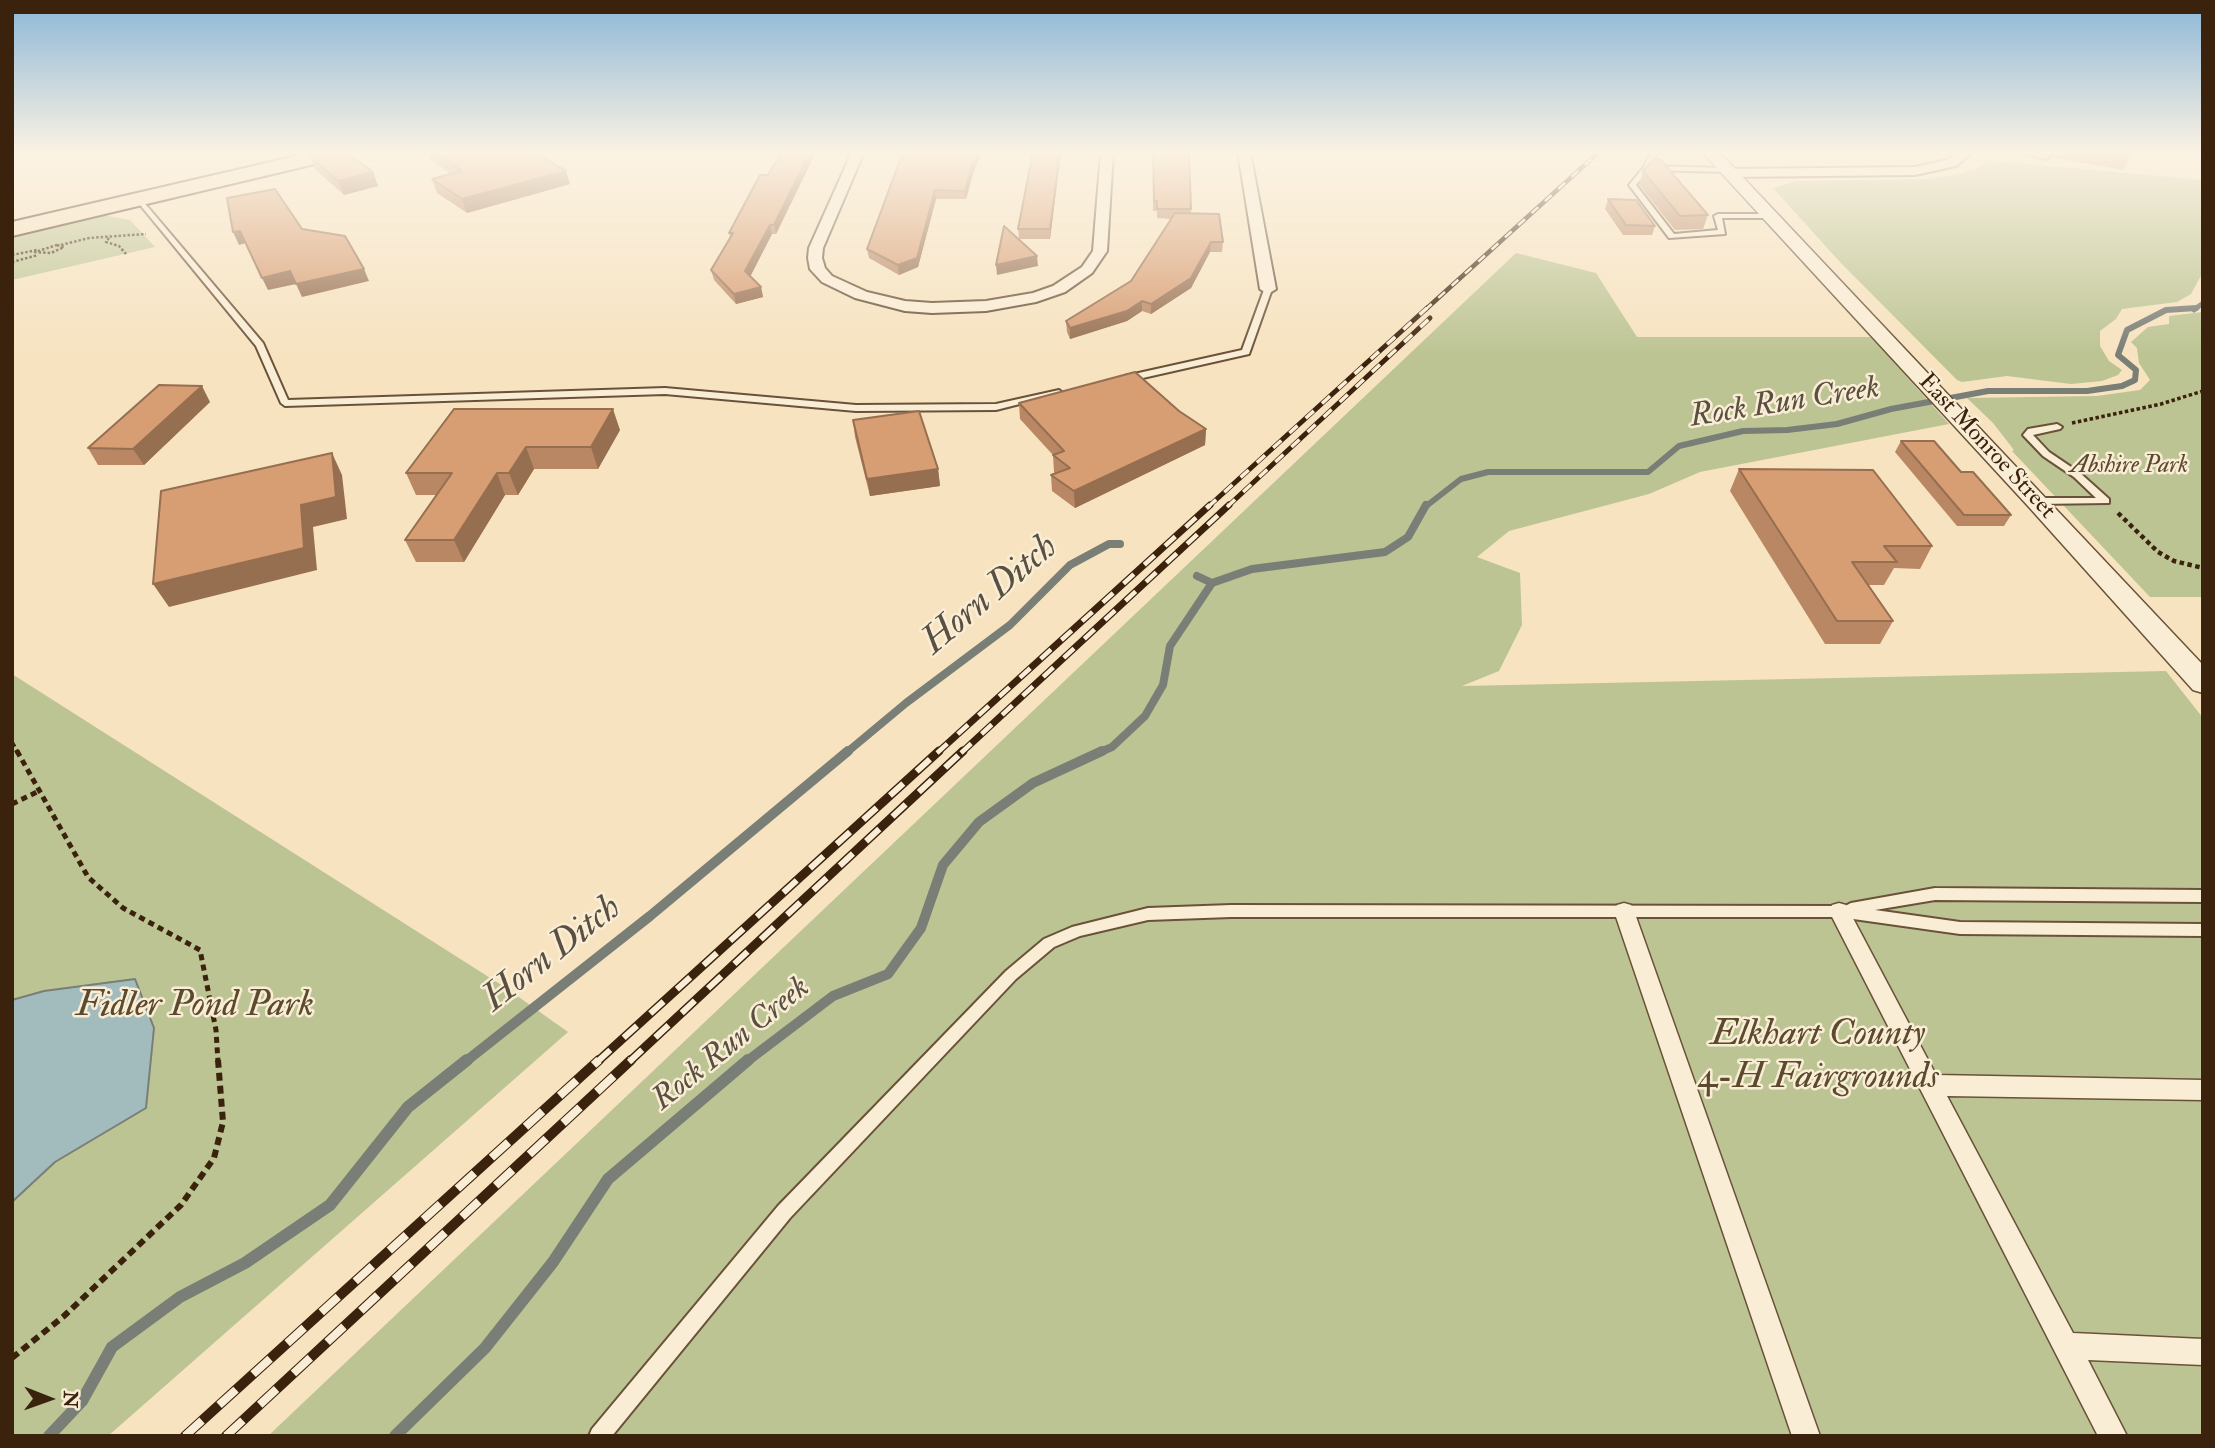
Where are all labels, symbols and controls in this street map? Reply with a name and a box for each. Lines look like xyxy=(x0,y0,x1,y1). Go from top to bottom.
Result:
street label: East Monroe Street xyxy=(1911,368,2061,526)
water label: Rock Run Creek xyxy=(1688,370,1882,438)
park label: Abshire Park xyxy=(2070,453,2188,481)
water label: Horn Ditch xyxy=(914,526,1068,666)
water label: Horn Ditch xyxy=(475,887,631,1023)
water label: Rock Run Creek xyxy=(646,970,818,1120)
park label: Fidler Pond Park xyxy=(76,985,314,1029)
park label: Elkhart County 4-H Fairgrounds xyxy=(1697,1014,1939,1101)
north arrow xyxy=(14,1364,84,1434)
text: N xyxy=(58,1391,82,1408)

